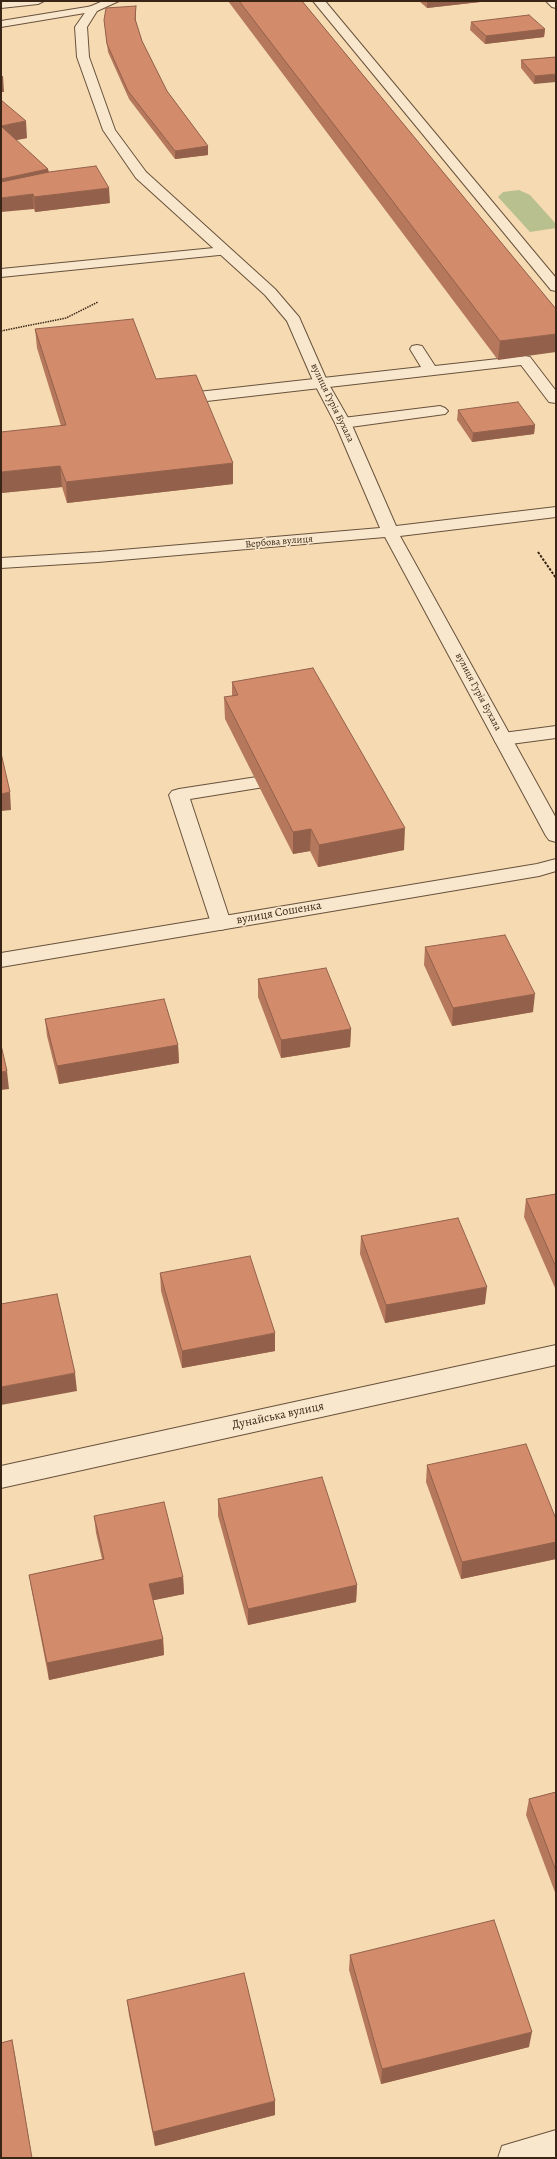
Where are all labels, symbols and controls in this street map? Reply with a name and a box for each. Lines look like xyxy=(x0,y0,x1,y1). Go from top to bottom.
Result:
street label: вулиця Гурія Бухала xyxy=(308,362,356,444)
street label: Вербова вулиця xyxy=(245,533,313,551)
street label: вулиця Гурія Бухала xyxy=(452,651,504,733)
street label: вулиця Сошенка xyxy=(235,898,323,928)
street label: Дунайська вулиця xyxy=(231,1399,325,1433)

